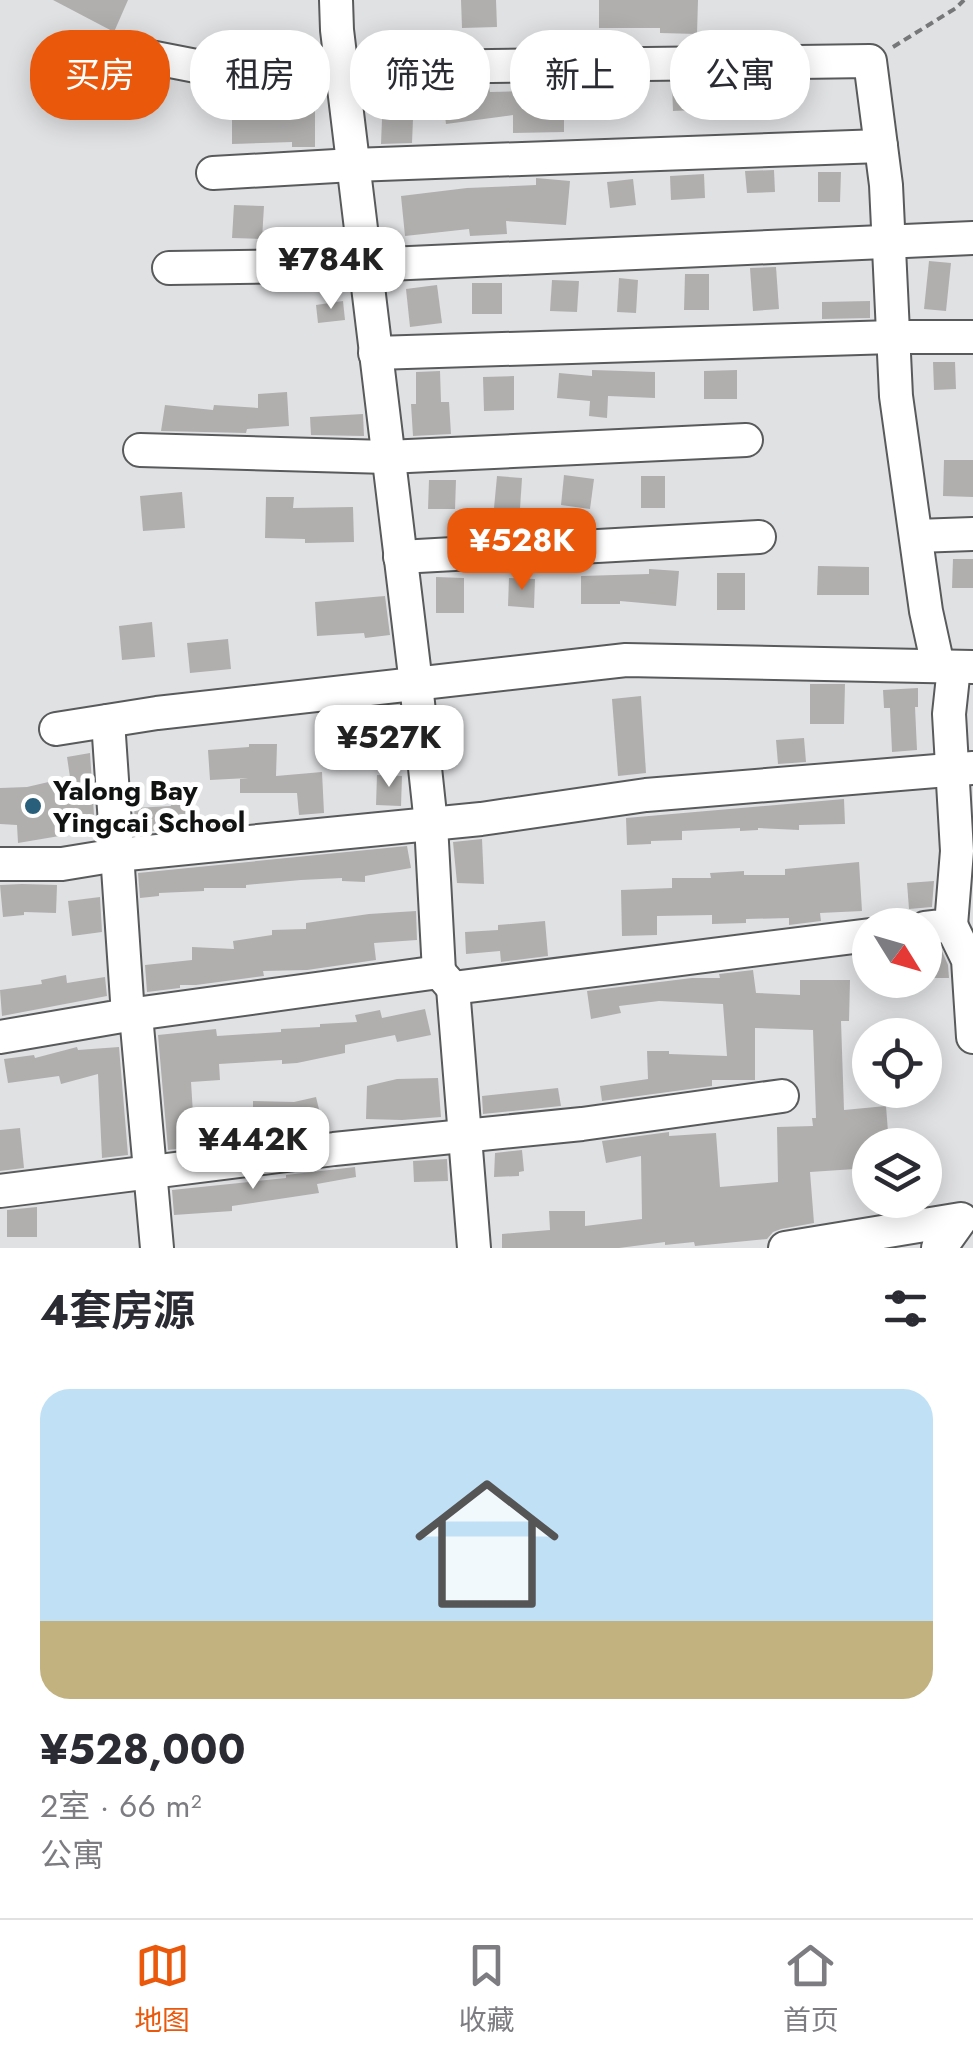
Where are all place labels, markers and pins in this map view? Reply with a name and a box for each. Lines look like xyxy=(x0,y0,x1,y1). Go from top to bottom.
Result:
pin: ¥784K xyxy=(261,227,401,312)
pin: ¥528K xyxy=(452,508,592,593)
pin: ¥527K xyxy=(319,705,459,790)
place label: Yalong Bay Yingcai School xyxy=(52,770,245,843)
marker: Yalong Bay Yingcai School xyxy=(22,795,44,817)
pin: ¥442K xyxy=(183,1107,323,1192)

